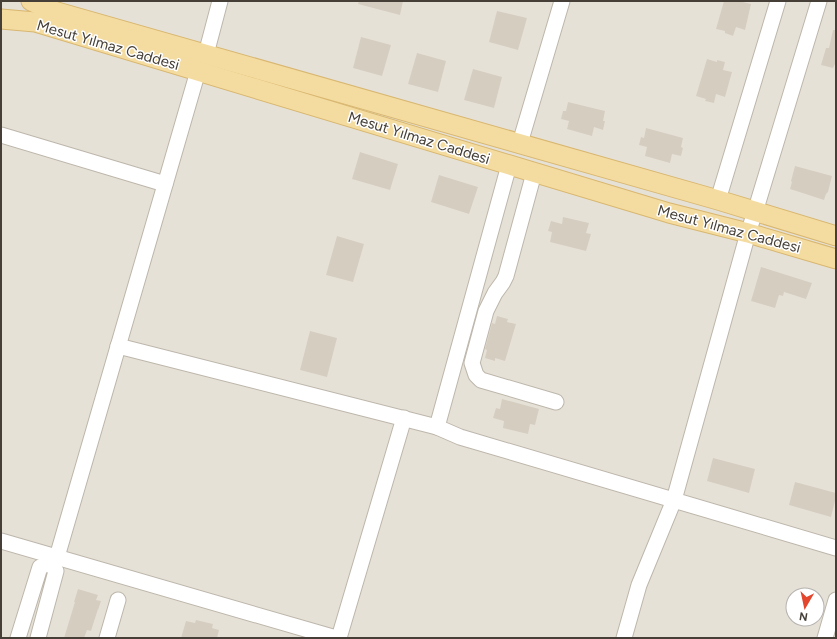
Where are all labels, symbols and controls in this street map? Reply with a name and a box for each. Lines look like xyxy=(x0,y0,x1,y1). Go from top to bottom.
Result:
street label: Mesut Yılmaz Caddesi xyxy=(35,16,181,74)
street label: Mesut Yılmaz Caddesi xyxy=(346,108,492,168)
street label: Mesut Yılmaz Caddesi xyxy=(655,201,803,257)
north arrow xyxy=(785,587,825,627)
text: N xyxy=(798,609,809,623)

